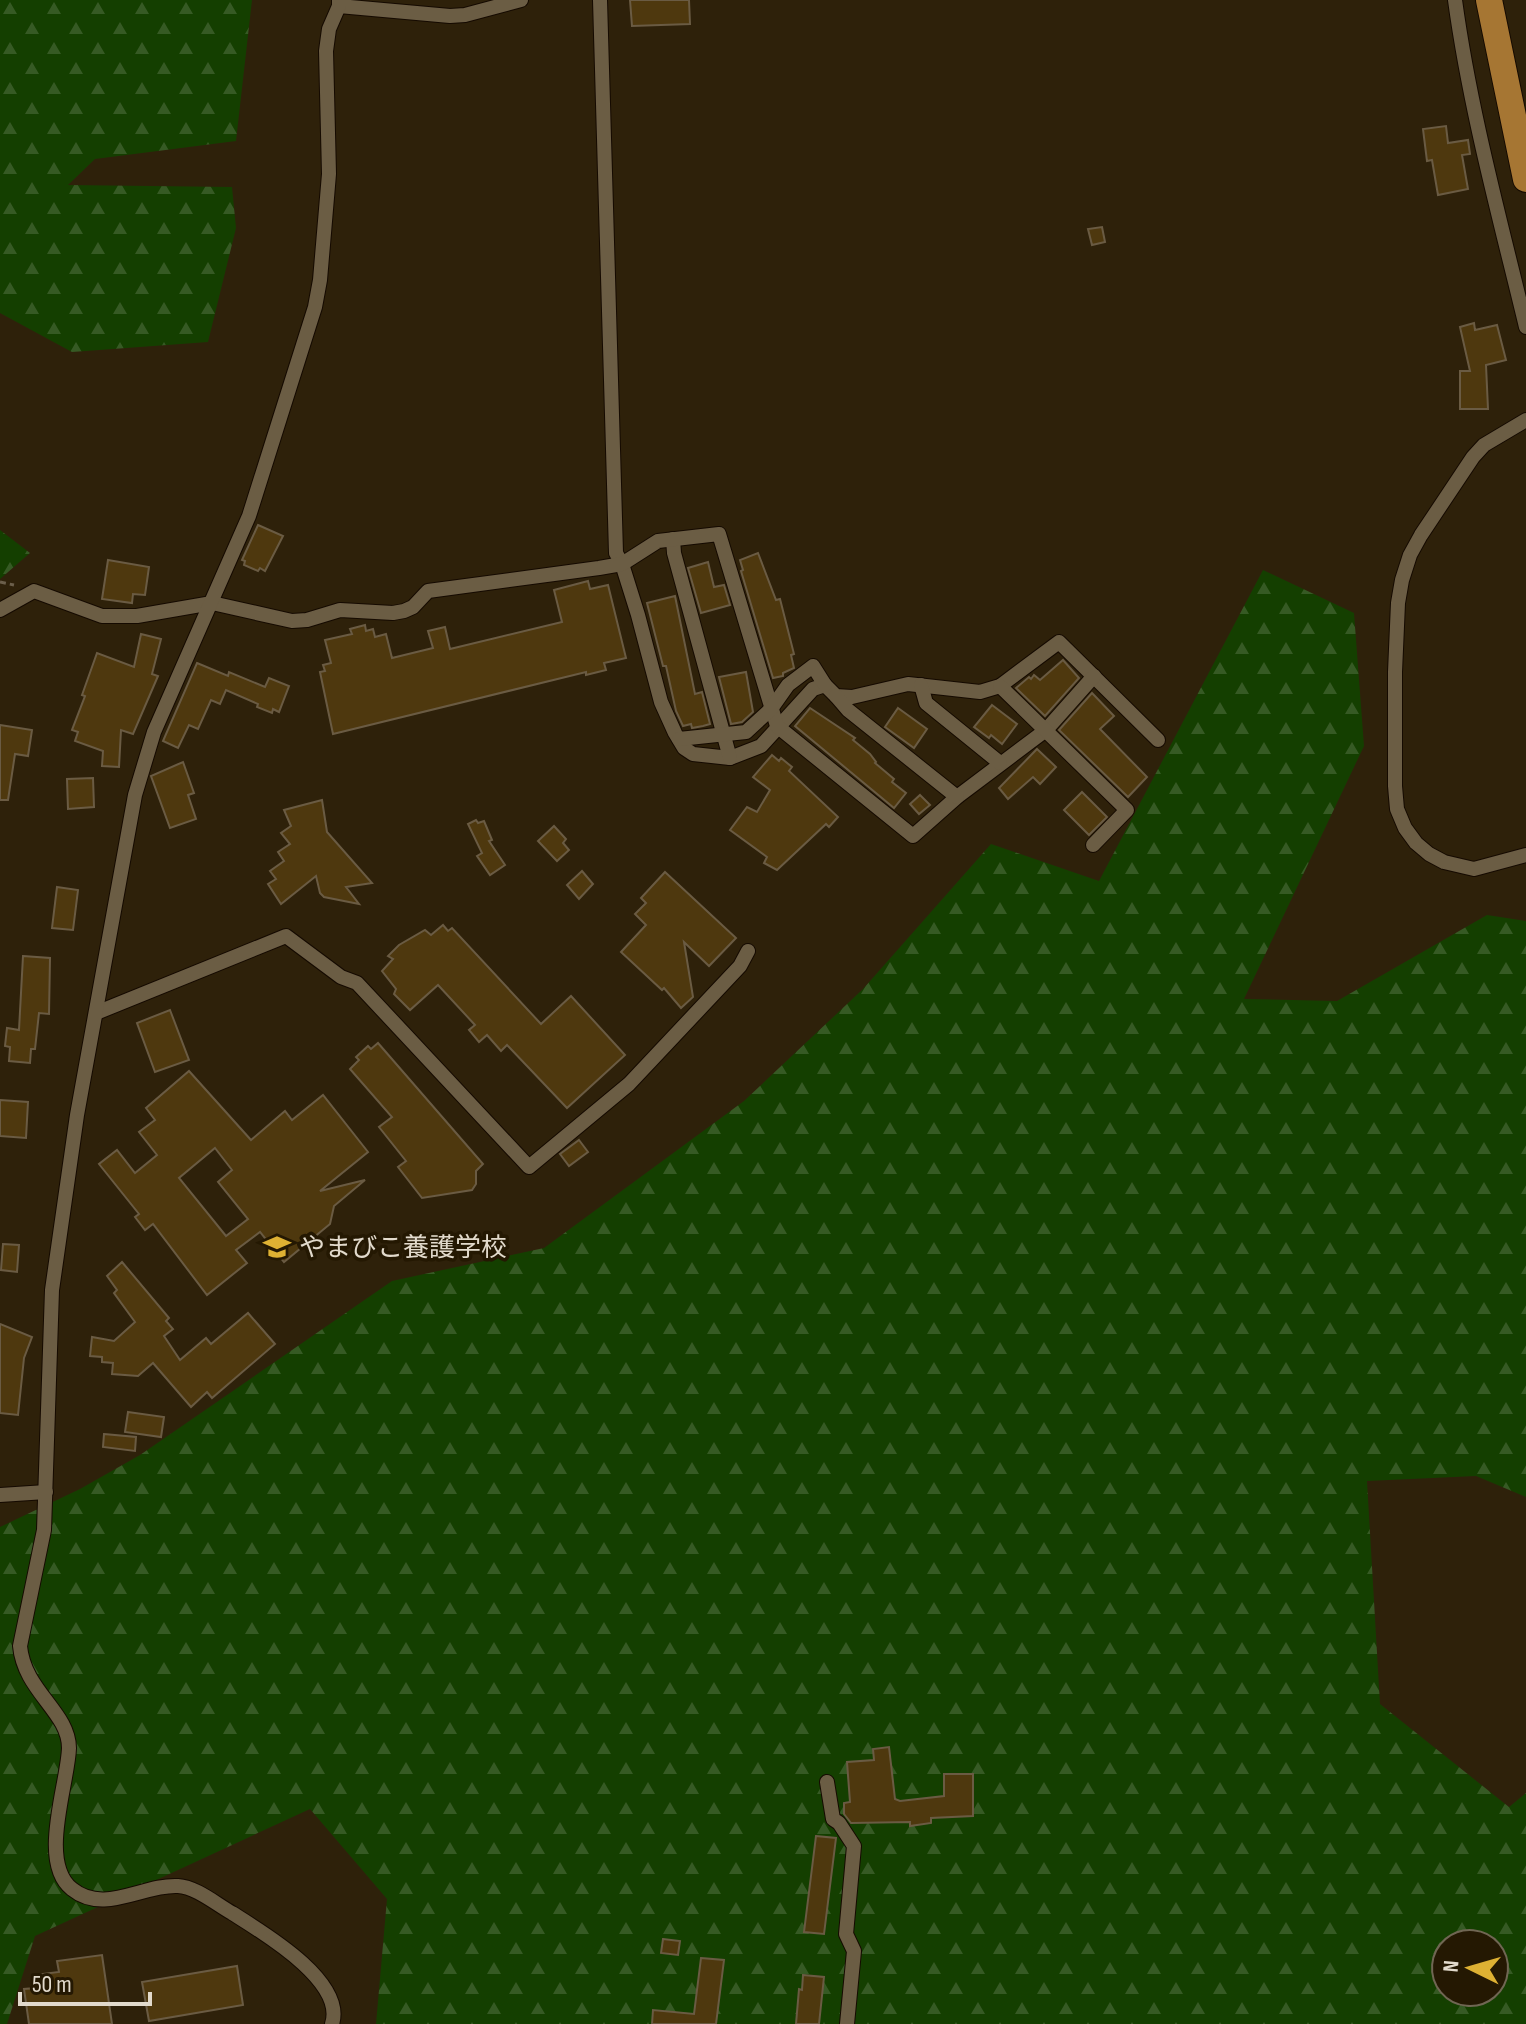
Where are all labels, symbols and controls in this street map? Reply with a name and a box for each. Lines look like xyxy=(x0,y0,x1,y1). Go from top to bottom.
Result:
school or university icon: やまびこ養護学校 xyxy=(262,1232,292,1262)
place label: やまびこ養護学校 xyxy=(299,1233,507,1264)
north arrow xyxy=(1430,1928,1510,2008)
scale bar xyxy=(20,1956,150,2006)
text: N xyxy=(1438,1959,1466,1973)
text: 50 m xyxy=(32,1970,72,1999)

